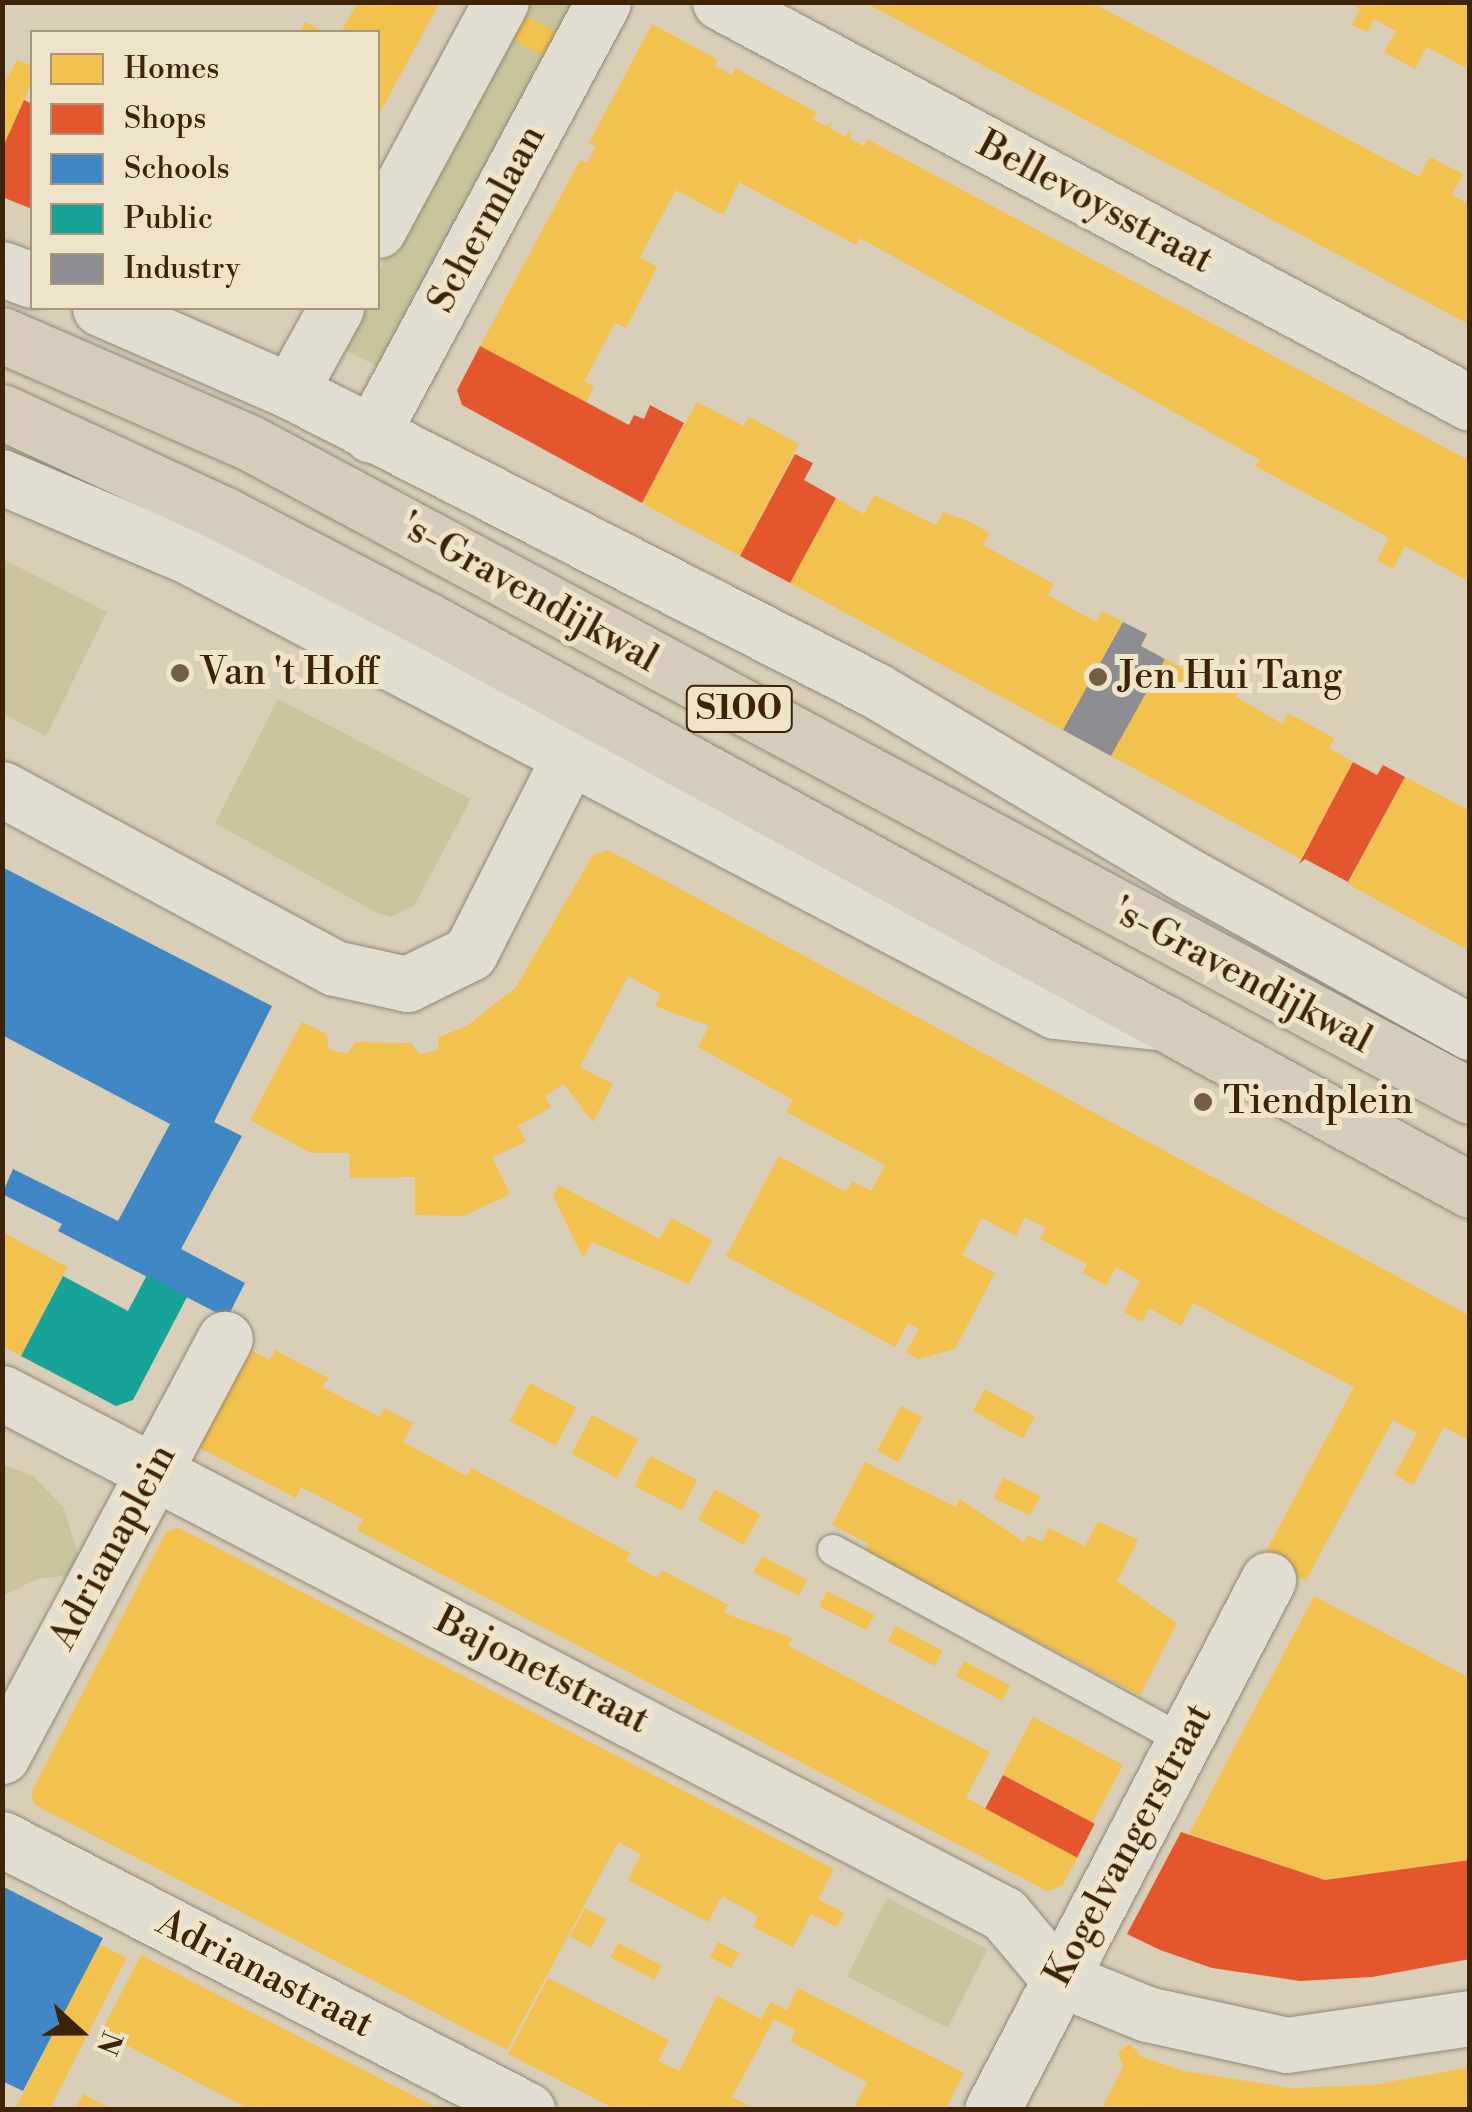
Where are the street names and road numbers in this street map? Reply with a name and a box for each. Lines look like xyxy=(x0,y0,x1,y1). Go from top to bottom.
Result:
street label: Schermlaan xyxy=(419,118,555,320)
street label: Bellevoysstraat xyxy=(970,122,1220,284)
street label: 's-Gravendijkwal xyxy=(392,503,666,683)
road number: S100 xyxy=(684,679,794,739)
street label: 's-Gravendijkwal xyxy=(1105,888,1379,1064)
street label: Adrianaplein xyxy=(40,1437,186,1657)
street label: Bajonetstraat xyxy=(428,1598,656,1744)
street label: Kogelvangerstraat xyxy=(1035,1696,1223,1994)
street label: Adrianastraat xyxy=(149,1900,381,2048)

